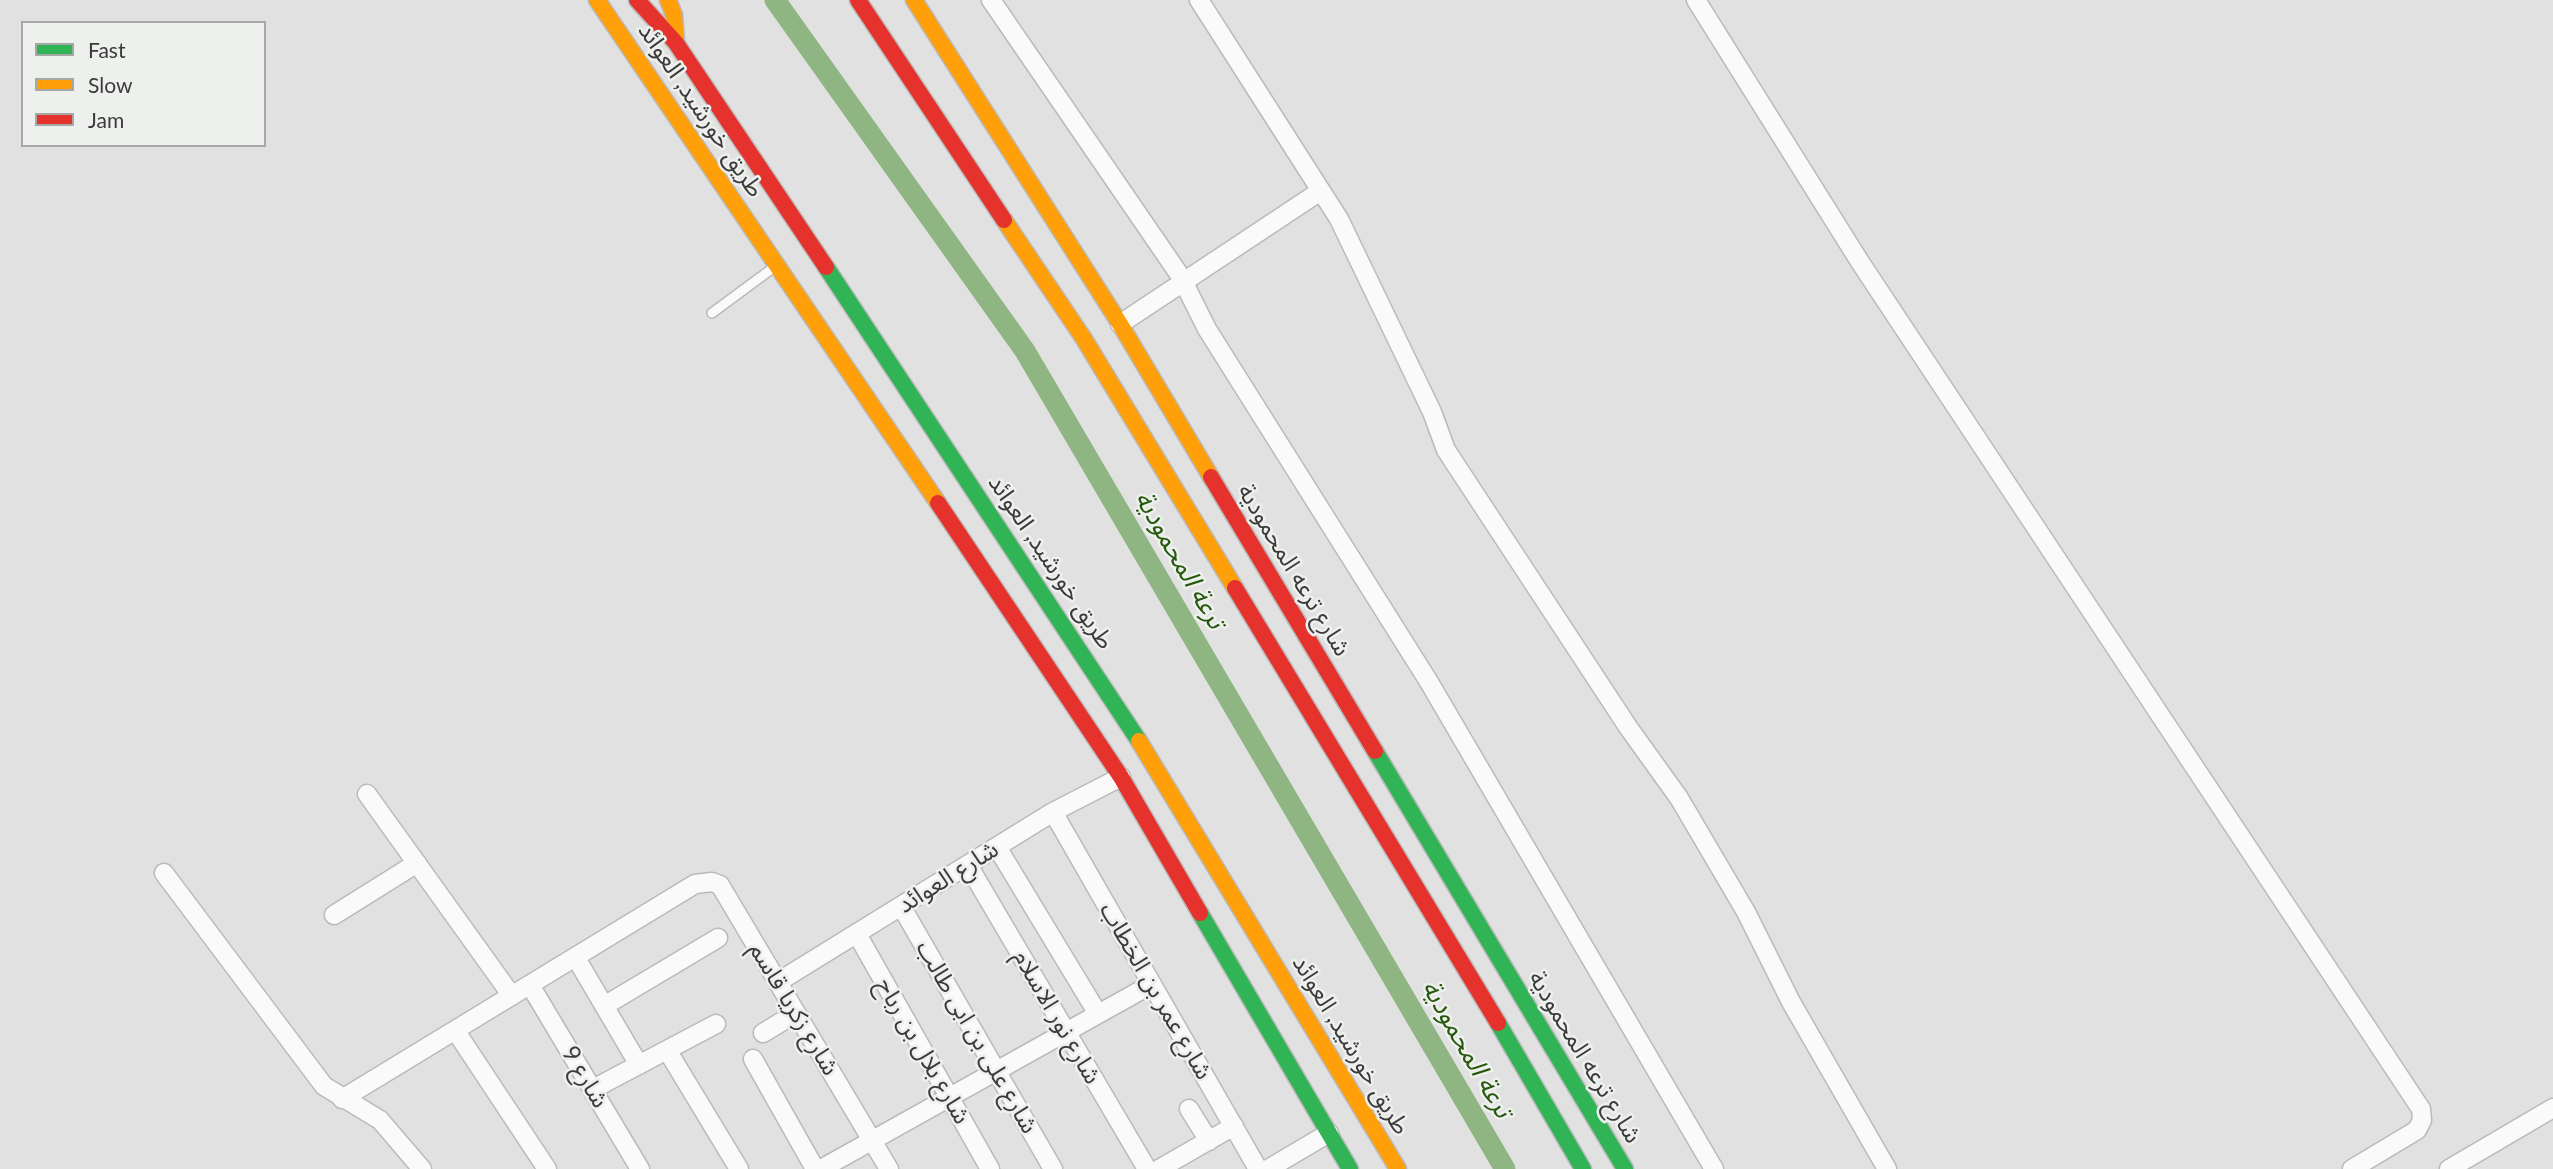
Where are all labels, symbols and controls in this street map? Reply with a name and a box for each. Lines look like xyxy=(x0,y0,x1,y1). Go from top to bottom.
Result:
street label: طريق خورشيد, العوائد xyxy=(632,17,770,203)
legend xyxy=(21,21,266,147)
text: Fast xyxy=(88,37,125,62)
text: Slow xyxy=(88,72,132,97)
text: Jam xyxy=(88,107,124,132)
street label: طريق خورشيد, العوائد xyxy=(982,469,1120,655)
street label: شارع ترعه المحمودية xyxy=(1231,479,1357,661)
water label: ترعة المحمودية xyxy=(1128,486,1232,634)
street label: شارع العوائد xyxy=(892,835,1004,919)
street label: شارع عمر بن الخطاب xyxy=(1094,897,1218,1085)
street label: شارع على بن ابى طالب xyxy=(910,935,1044,1139)
street label: شارع زكريا قاسم xyxy=(743,937,845,1081)
street label: شارع نور الاسلام xyxy=(1007,945,1107,1089)
street label: طريق خورشيد, العوائد xyxy=(1286,950,1416,1140)
street label: شارع ترعه المحمودية xyxy=(1522,966,1648,1148)
street label: شارع بلال بن رباح xyxy=(870,973,976,1129)
water label: ترعة المحمودية xyxy=(1415,975,1519,1123)
street label: شارع 9 xyxy=(555,1041,615,1113)

